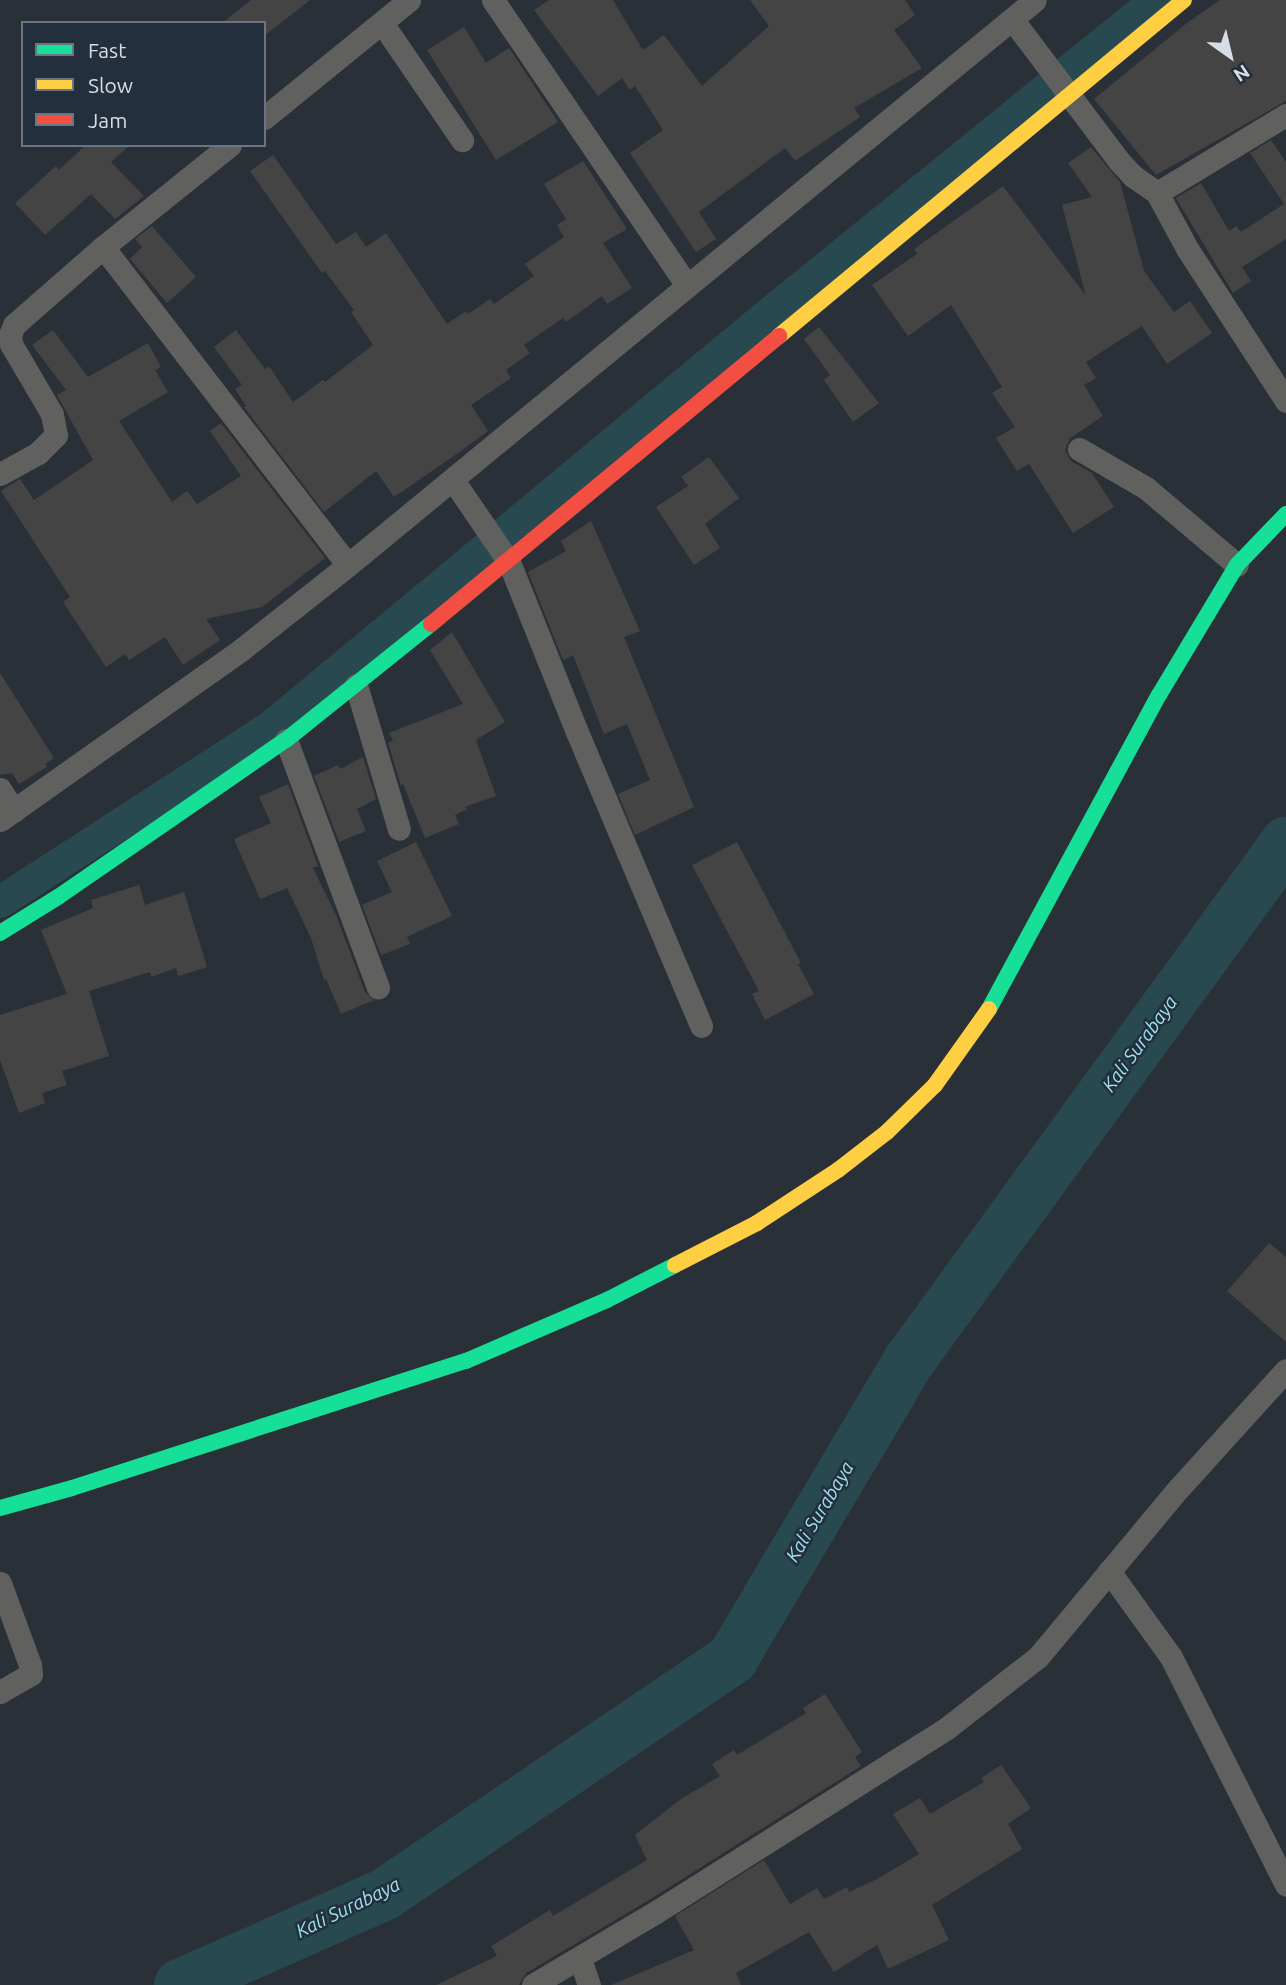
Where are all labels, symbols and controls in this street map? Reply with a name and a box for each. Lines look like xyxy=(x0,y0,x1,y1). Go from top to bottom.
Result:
legend xyxy=(21,21,266,147)
north arrow xyxy=(1195,21,1265,91)
text: Fast xyxy=(88,38,126,62)
text: N xyxy=(1230,60,1254,86)
text: Slow xyxy=(88,73,133,97)
text: Jam xyxy=(88,108,127,132)
water label: Kali Surabaya xyxy=(1098,992,1182,1096)
water label: Kali Surabaya xyxy=(781,1458,859,1566)
water label: Kali Surabaya xyxy=(292,1873,404,1943)

